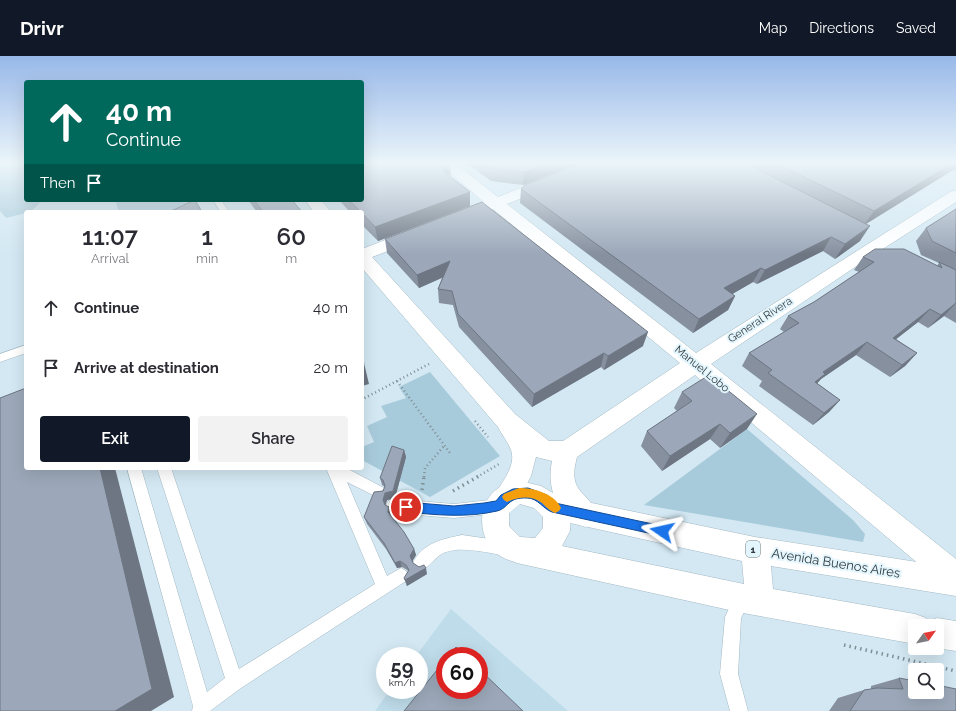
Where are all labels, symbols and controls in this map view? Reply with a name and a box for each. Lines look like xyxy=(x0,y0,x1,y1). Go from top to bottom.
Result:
text: Drivr xyxy=(20,17,64,39)
text: Map xyxy=(759,20,787,36)
text: Directions xyxy=(809,20,874,36)
text: Saved xyxy=(896,20,936,36)
text: 40 m xyxy=(106,95,172,128)
icon: ahead xyxy=(40,96,92,148)
text: Continue xyxy=(106,129,181,150)
icon: arrive xyxy=(83,172,105,194)
text: Then xyxy=(40,174,75,192)
text: 11:07 xyxy=(82,222,138,251)
text: 1 xyxy=(202,222,213,251)
text: 60 xyxy=(277,222,306,251)
text: Arrival xyxy=(91,251,129,266)
text: min xyxy=(196,251,218,266)
text: m xyxy=(285,251,297,266)
street label: General Rivera xyxy=(725,294,795,346)
icon: ahead xyxy=(40,297,62,319)
text: Continue xyxy=(74,299,139,317)
text: 40 m xyxy=(313,299,348,317)
street label: Manuel Lobo xyxy=(672,343,732,395)
icon: arrive xyxy=(40,357,62,379)
text: Arrive at destination xyxy=(74,359,219,377)
text: 20 m xyxy=(313,359,348,377)
button: Exit xyxy=(40,416,190,462)
button: Share xyxy=(198,416,348,462)
pin xyxy=(389,490,423,524)
icon: arrive xyxy=(395,496,417,518)
position arrow xyxy=(641,510,683,552)
road number: 1 xyxy=(746,541,760,557)
street label: Avenida Buenos Aires xyxy=(771,545,901,581)
north arrow xyxy=(908,619,944,655)
map controls xyxy=(908,619,944,699)
speed limit sign: 60 xyxy=(436,647,488,699)
text: 59 xyxy=(391,656,413,680)
button: search xyxy=(908,663,944,699)
text: km/h xyxy=(389,677,415,688)

